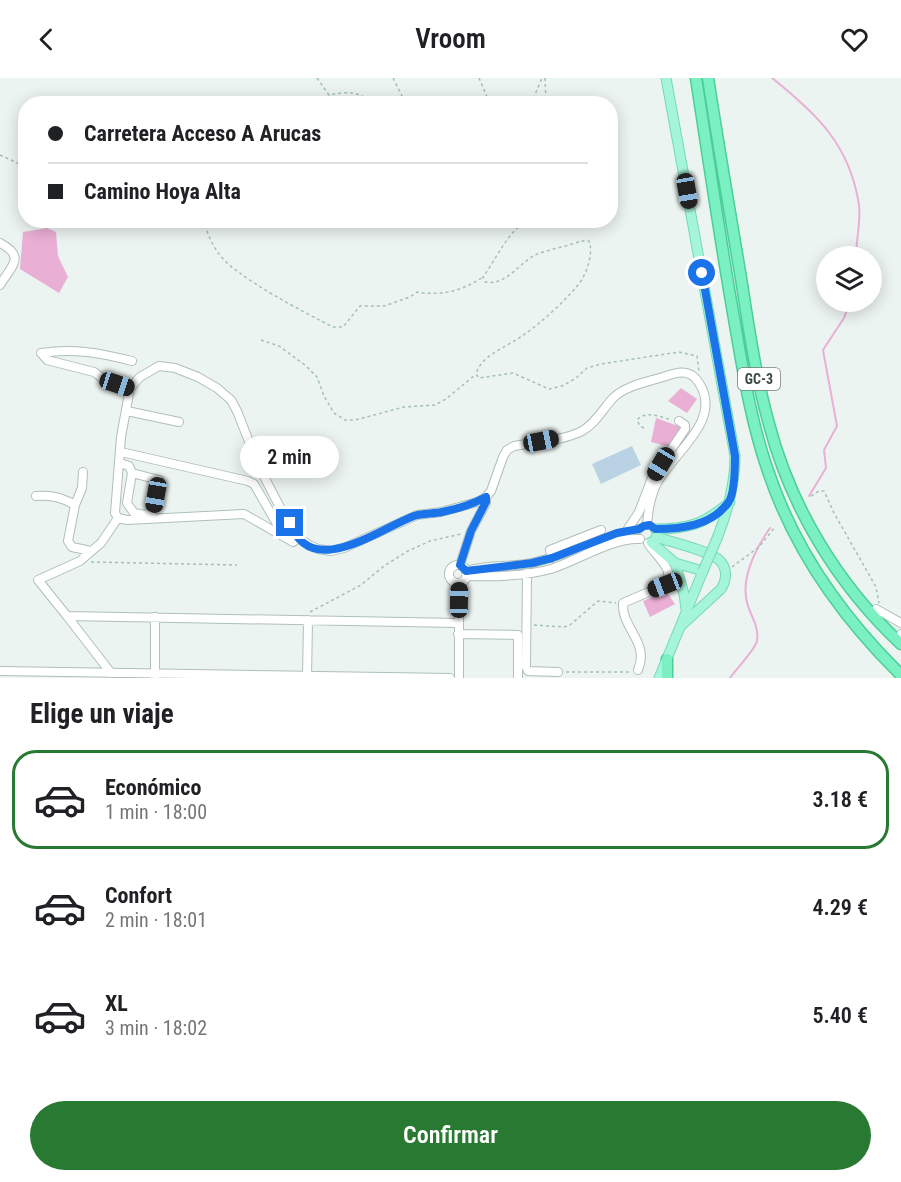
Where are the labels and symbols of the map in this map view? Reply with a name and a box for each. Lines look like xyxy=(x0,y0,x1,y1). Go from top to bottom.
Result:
car xyxy=(675,172,699,210)
route start xyxy=(688,259,715,286)
road number: GC-3 xyxy=(738,368,780,390)
car xyxy=(97,370,137,398)
car xyxy=(522,429,560,453)
callout: 2 min xyxy=(240,436,340,478)
car xyxy=(644,444,678,484)
car xyxy=(144,476,168,514)
route end xyxy=(276,509,303,536)
car xyxy=(645,570,685,600)
car xyxy=(450,582,468,618)

